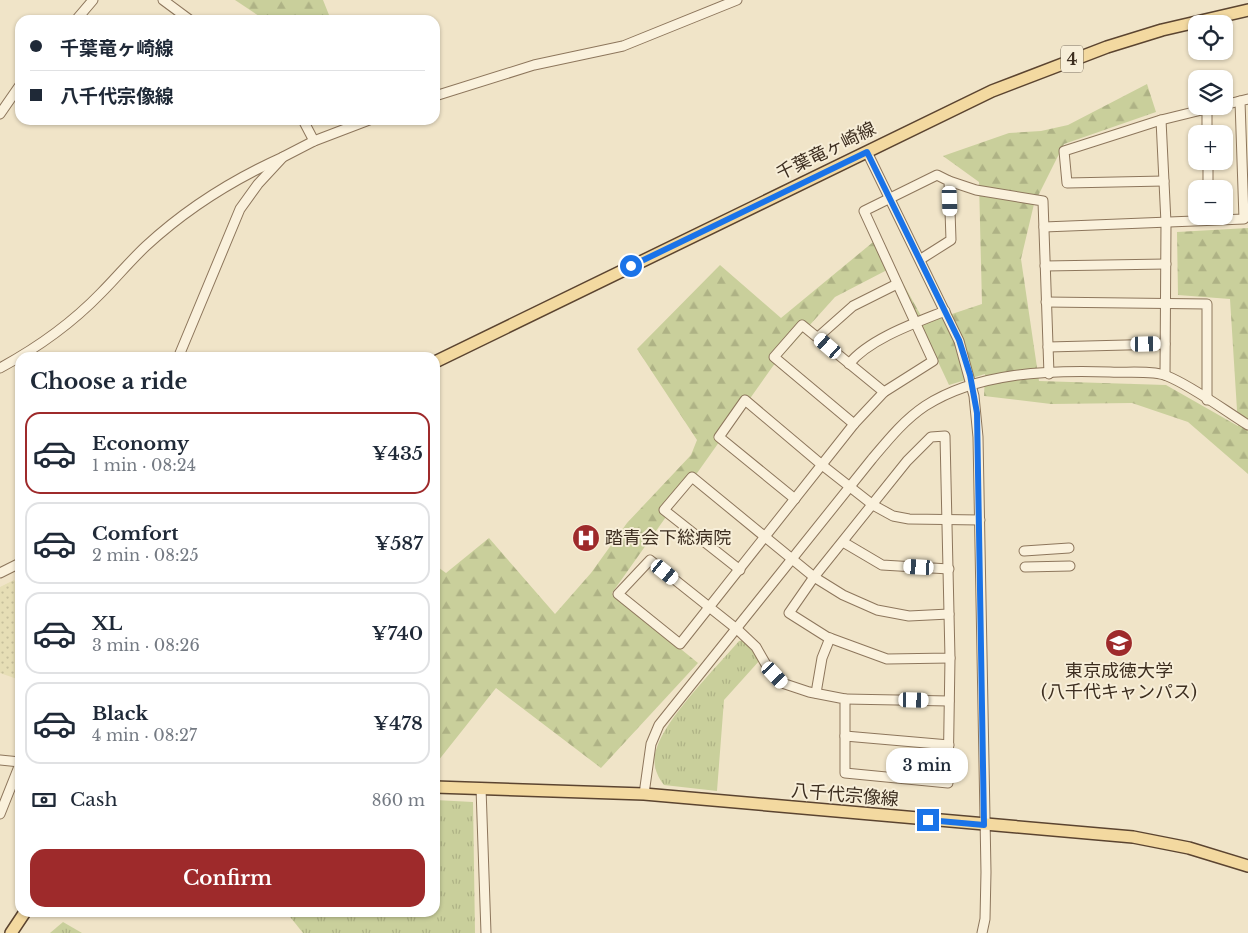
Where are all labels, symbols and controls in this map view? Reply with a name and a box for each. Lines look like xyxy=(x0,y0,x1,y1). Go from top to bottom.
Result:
map controls xyxy=(1188,15,1233,225)
button: locate xyxy=(1188,15,1233,60)
text: 千葉竜ヶ崎線 xyxy=(60,37,174,60)
road number: 4 xyxy=(1061,46,1083,72)
button: layers xyxy=(1188,70,1233,115)
text: 八千代宗像線 xyxy=(60,85,174,108)
street label: 千葉竜ヶ崎線 xyxy=(773,117,879,185)
button: + xyxy=(1188,125,1233,170)
button: − xyxy=(1188,180,1233,225)
car xyxy=(941,186,958,216)
route start xyxy=(620,255,642,277)
car xyxy=(811,330,844,362)
car xyxy=(1130,336,1161,352)
text: Choose a ride xyxy=(30,368,187,395)
icon: car xyxy=(32,431,77,476)
text: Economy xyxy=(92,432,189,455)
text: ¥435 xyxy=(372,442,423,465)
text: 1 min · 08:24 xyxy=(92,455,196,475)
icon: car xyxy=(32,521,77,566)
text: Comfort xyxy=(92,522,179,545)
hospital icon: 踏青会下総病院 xyxy=(571,523,601,553)
place label: 踏青会下総病院 xyxy=(605,527,731,549)
text: ¥587 xyxy=(374,532,423,555)
text: 2 min · 08:25 xyxy=(92,545,198,565)
car xyxy=(648,557,681,587)
car xyxy=(903,559,934,575)
icon: car xyxy=(32,611,77,656)
text: XL xyxy=(92,612,122,635)
text: ¥740 xyxy=(372,622,423,645)
school or university icon: 東京成徳大学 (八千代キャンパス) xyxy=(1104,628,1134,658)
text: 3 min · 08:26 xyxy=(92,635,200,655)
car xyxy=(759,659,790,691)
place label: 東京成徳大学 (八千代キャンパス) xyxy=(1041,660,1197,703)
car xyxy=(898,692,929,708)
icon: car xyxy=(32,701,77,746)
text: Black xyxy=(92,702,148,725)
text: ¥478 xyxy=(373,712,423,735)
text: 4 min · 08:27 xyxy=(92,725,197,745)
callout: 3 min xyxy=(887,748,969,782)
text: 3 min xyxy=(902,755,952,775)
street label: 八千代宗像線 xyxy=(790,779,900,811)
icon: cash xyxy=(30,786,58,814)
text: Cash xyxy=(70,788,117,811)
text: 860 m xyxy=(372,790,425,810)
route end xyxy=(917,809,939,831)
button: Confirm xyxy=(30,849,425,907)

